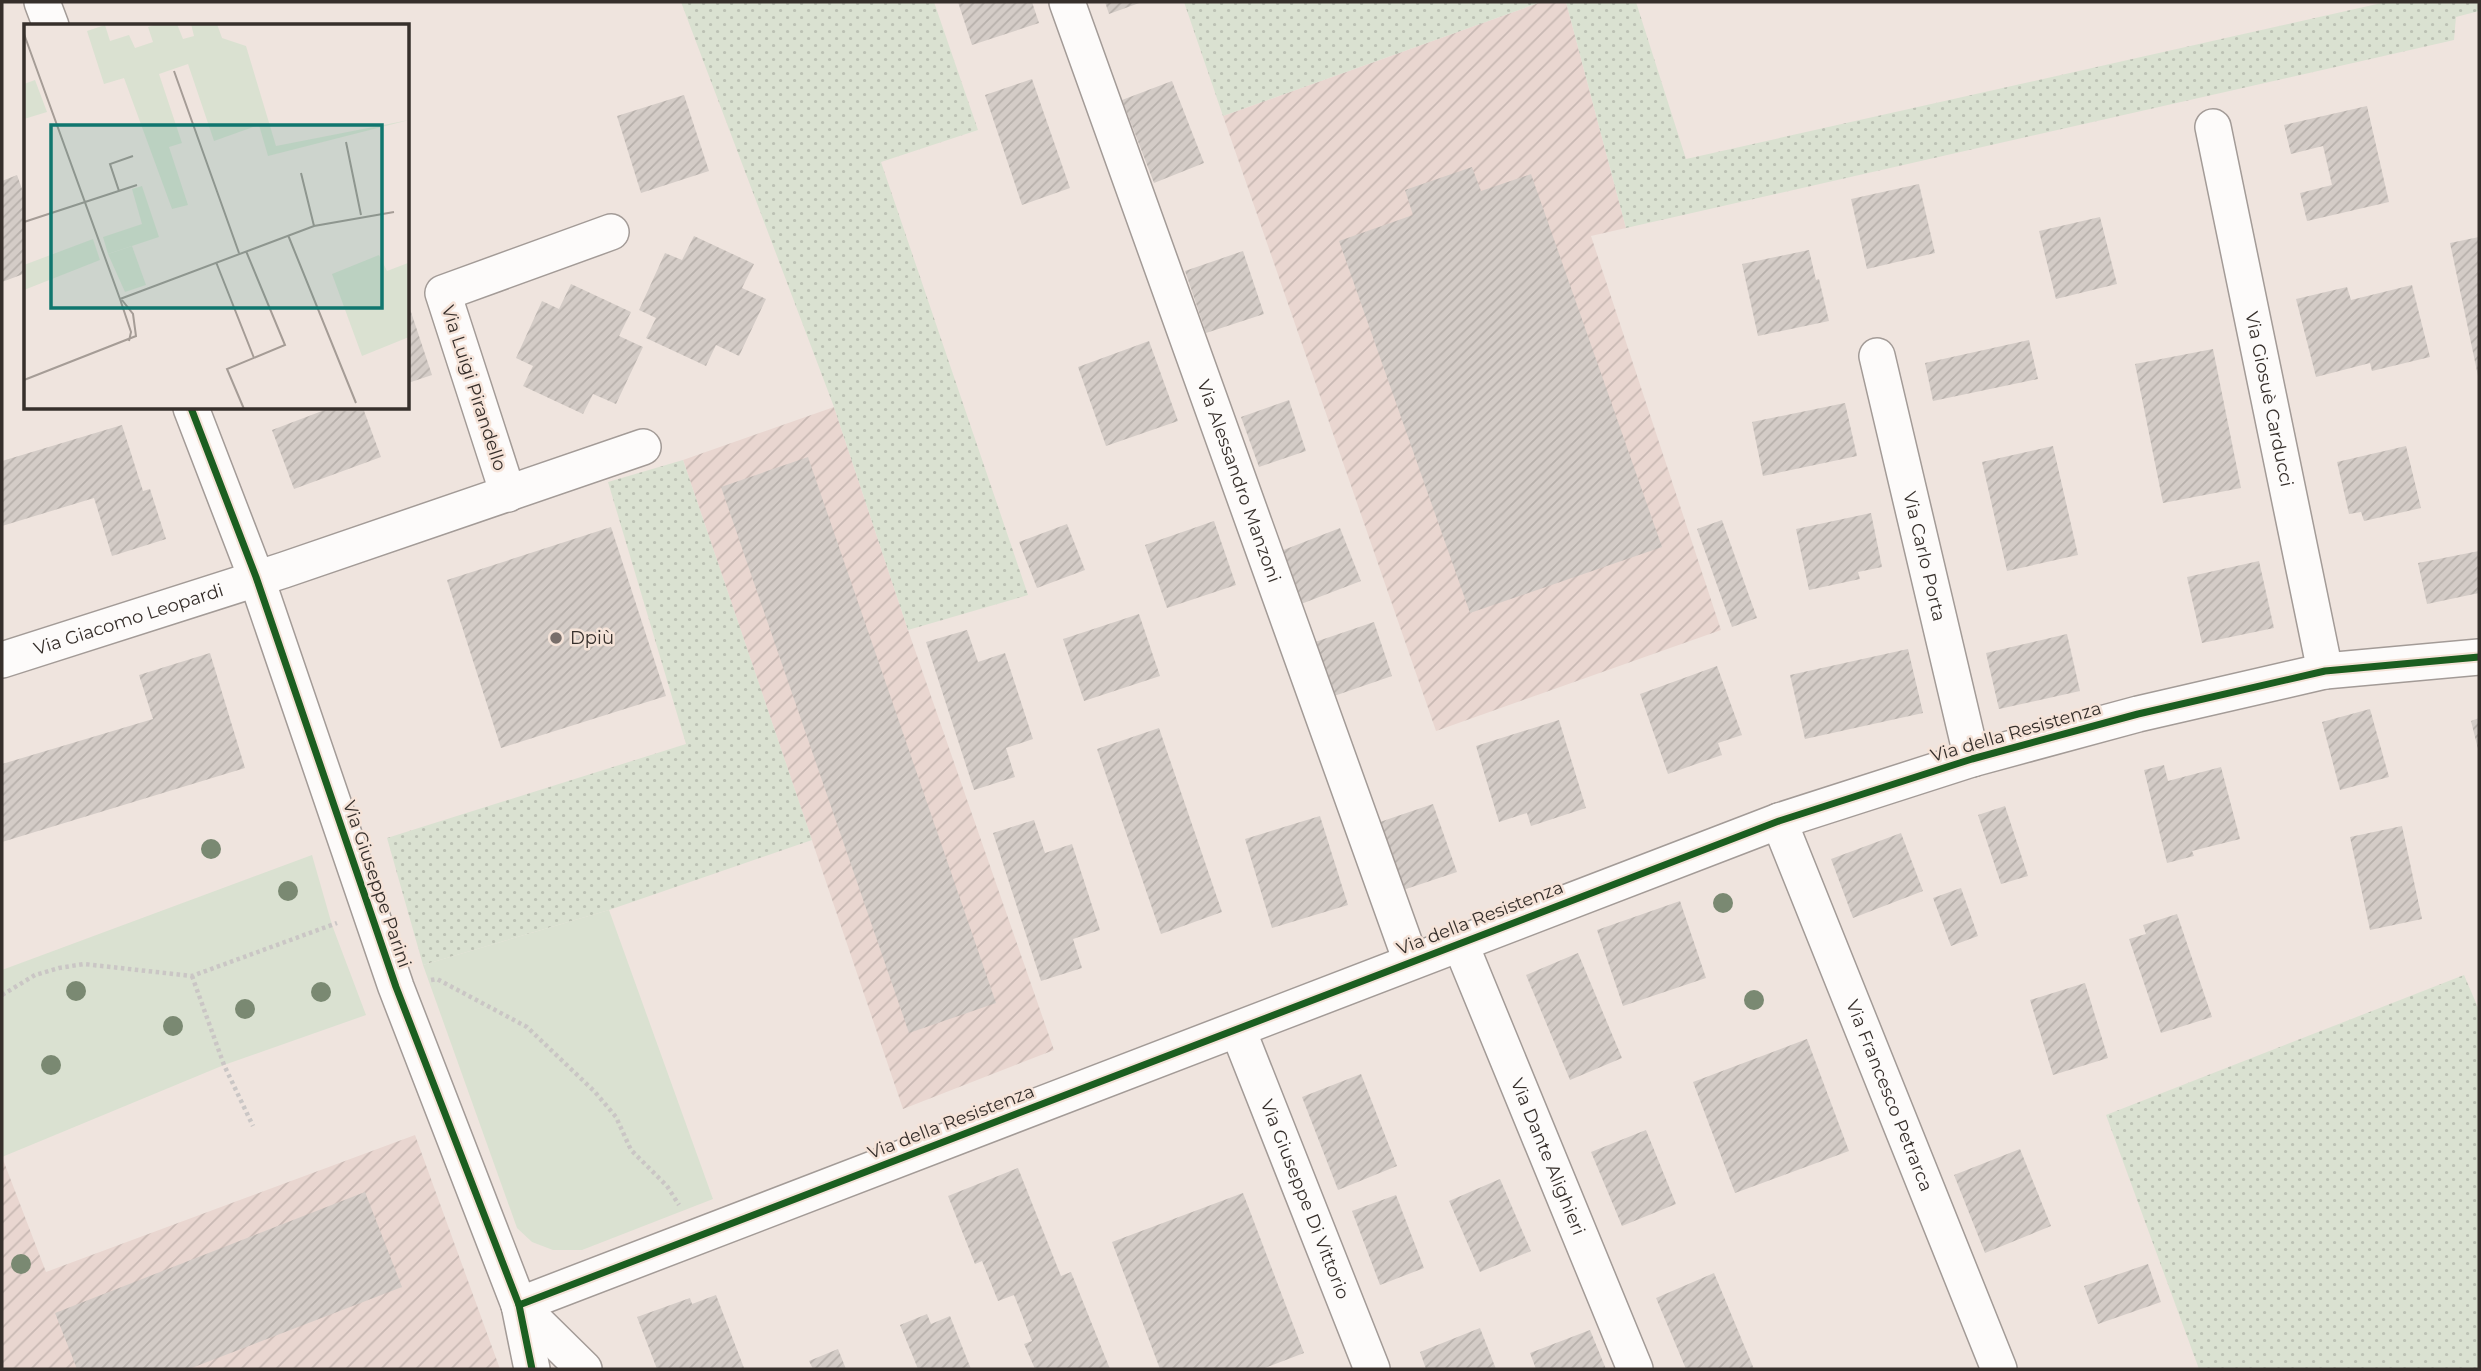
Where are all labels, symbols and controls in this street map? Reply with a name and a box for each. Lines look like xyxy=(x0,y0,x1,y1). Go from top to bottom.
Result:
inset map xyxy=(24,24,410,410)
street label: Via Luigi Pirandello xyxy=(437,302,511,474)
street label: Via Giosuè Carducci xyxy=(2240,310,2298,489)
street label: Via Alessandro Manzoni xyxy=(1192,377,1285,586)
street label: Via Carlo Porta xyxy=(1898,489,1950,624)
street label: Via Giacomo Leopardi xyxy=(31,579,226,660)
place label: Dpiù xyxy=(570,627,614,649)
marker: Dpiù xyxy=(548,630,564,646)
street label: Via della Resistenza xyxy=(1928,697,2104,767)
street label: Via Giuseppe Parini xyxy=(338,798,416,970)
street label: Via della Resistenza xyxy=(1394,876,1566,960)
street label: Via Francesco Petrarca xyxy=(1841,997,1938,1195)
street label: Via Dante Alighieri xyxy=(1506,1075,1590,1238)
street label: Via della Resistenza xyxy=(865,1080,1037,1164)
street label: Via Giuseppe Di Vittorio xyxy=(1256,1096,1354,1302)

